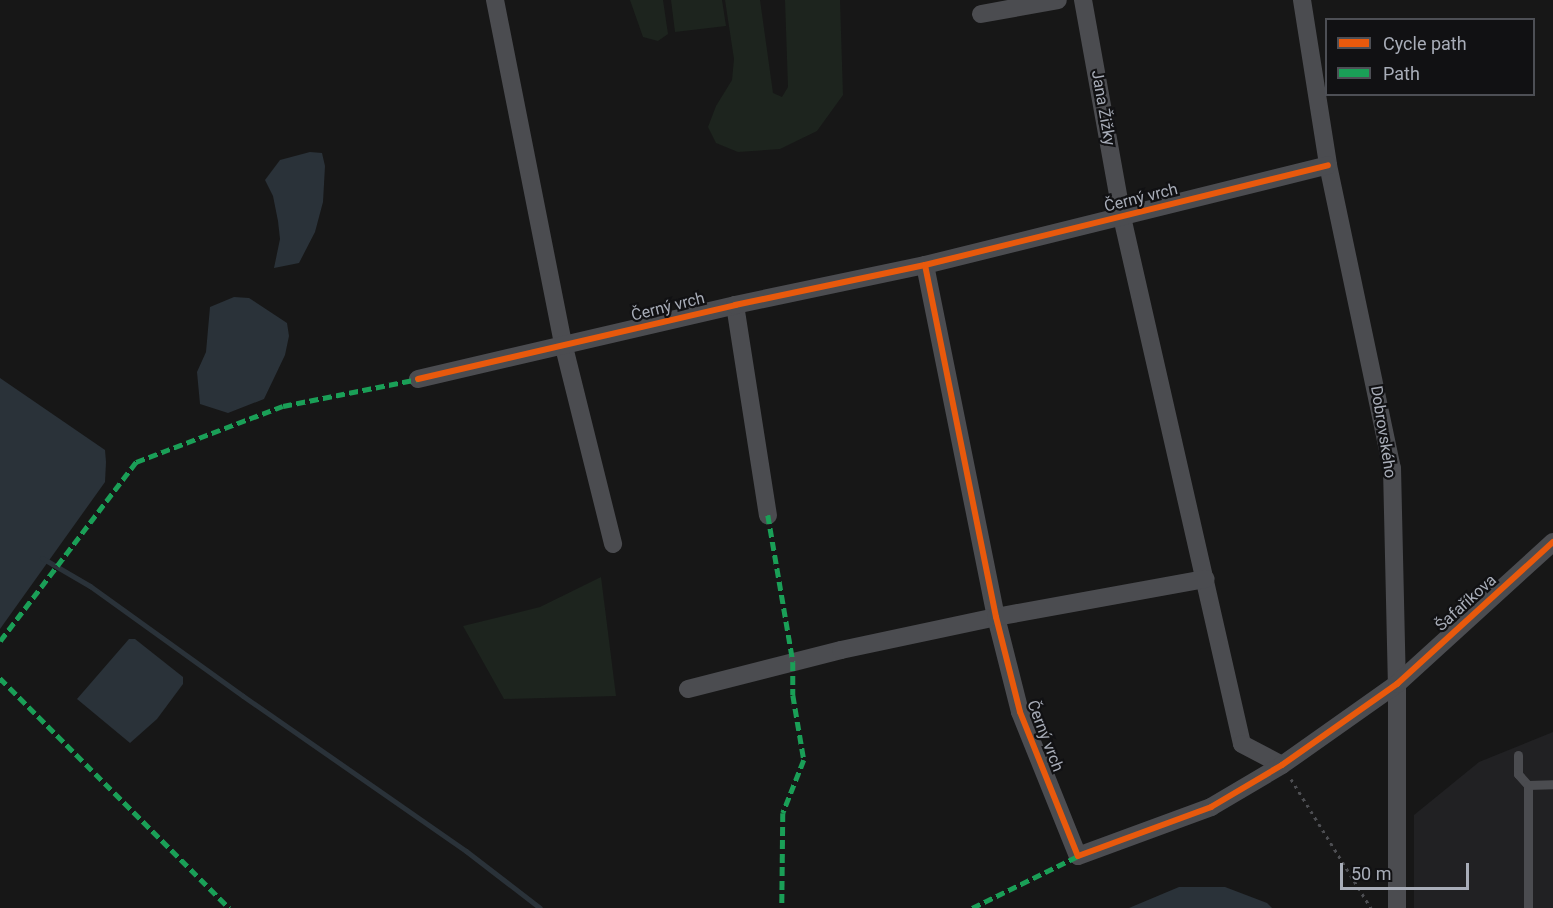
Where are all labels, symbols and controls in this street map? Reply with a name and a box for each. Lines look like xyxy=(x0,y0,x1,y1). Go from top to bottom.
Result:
legend xyxy=(1325,18,1535,96)
text: Cycle path xyxy=(1383,33,1467,54)
text: Path xyxy=(1383,63,1420,84)
street label: Jana Žižky xyxy=(1087,69,1119,147)
street label: Černý vrch xyxy=(1102,180,1180,216)
street label: Černý vrch xyxy=(629,289,707,325)
street label: Dobrovského xyxy=(1366,384,1400,480)
street label: Šafaříkova xyxy=(1432,571,1500,635)
street label: Černý vrch xyxy=(1023,698,1067,774)
scale bar xyxy=(1343,851,1472,889)
text: 50 m xyxy=(1351,863,1391,884)

